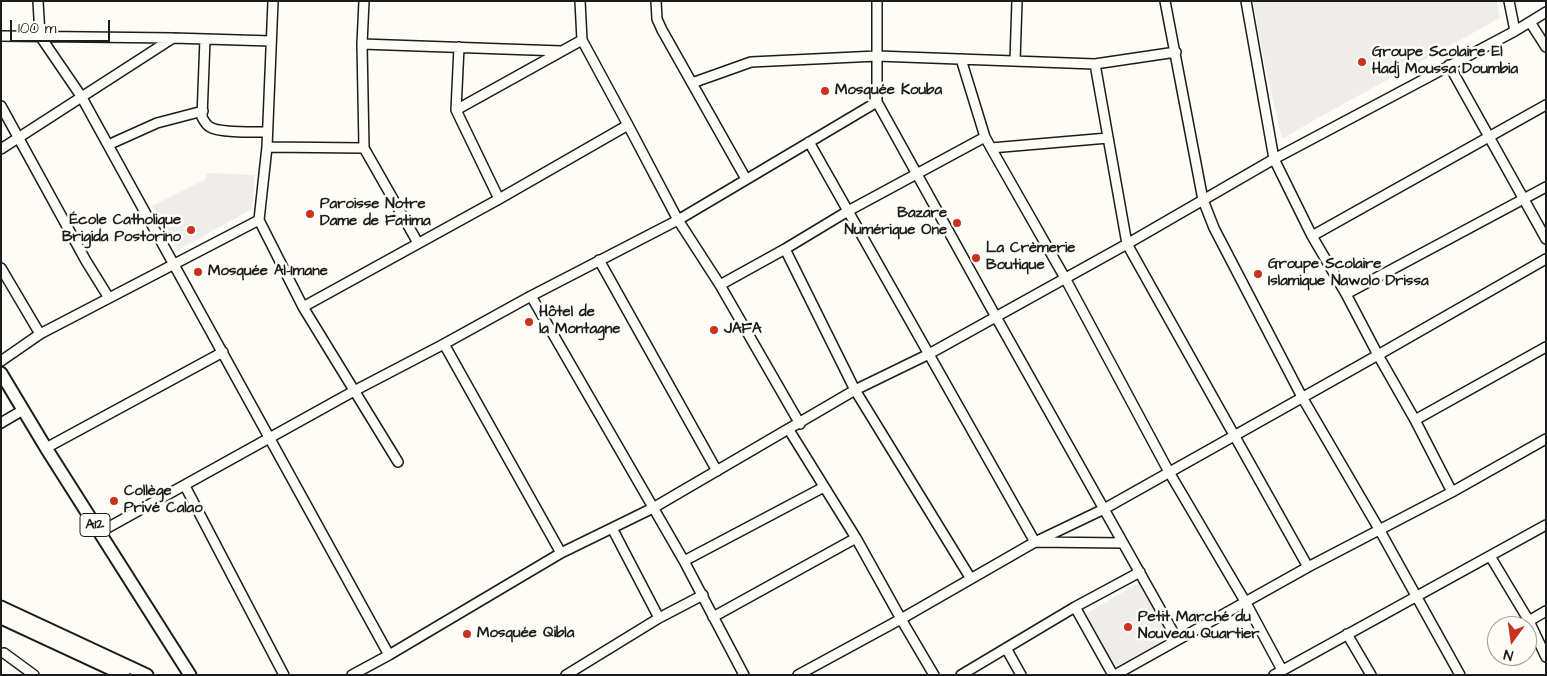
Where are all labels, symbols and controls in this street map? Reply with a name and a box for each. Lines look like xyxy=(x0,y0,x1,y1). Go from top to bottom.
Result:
scale bar xyxy=(12,10,112,42)
text: 100 m xyxy=(18,18,57,39)
place label: Groupe Scolaire El Hadj Moussa Doumbia xyxy=(1372,44,1518,79)
marker: Groupe Scolaire El Hadj Moussa Doumbia xyxy=(1356,56,1368,68)
place label: Mosquée Kouba xyxy=(835,82,942,100)
marker: Mosquée Kouba xyxy=(819,85,831,97)
place label: Paroisse Notre Dame de Fatima xyxy=(320,196,431,231)
place label: Bazare Numérique One xyxy=(845,205,947,240)
marker: Paroisse Notre Dame de Fatima xyxy=(304,208,316,220)
place label: École Catholique Brigida Postorino xyxy=(62,212,181,247)
marker: Bazare Numérique One xyxy=(951,217,963,229)
marker: École Catholique Brigida Postorino xyxy=(185,224,197,236)
place label: La Crèmerie Boutique xyxy=(986,240,1075,275)
marker: La Crèmerie Boutique xyxy=(970,252,982,264)
place label: Groupe Scolaire Islamique Nawolo Drissa xyxy=(1268,256,1429,291)
place label: Mosquée Al-Imane xyxy=(208,263,328,281)
marker: Mosquée Al-Imane xyxy=(192,266,204,278)
marker: Groupe Scolaire Islamique Nawolo Drissa xyxy=(1252,268,1264,280)
place label: Hôtel de la Montagne xyxy=(539,304,620,339)
marker: Hôtel de la Montagne xyxy=(523,316,535,328)
place label: JAFA xyxy=(724,321,762,339)
marker: JAFA xyxy=(708,324,720,336)
place label: Collège Privé Calao xyxy=(124,483,203,518)
marker: Collège Privé Calao xyxy=(108,495,120,507)
road number: A12 xyxy=(80,514,110,536)
place label: Petit Marché du Nouveau Quartier xyxy=(1138,609,1260,644)
north arrow xyxy=(1487,616,1537,666)
marker: Petit Marché du Nouveau Quartier xyxy=(1122,621,1134,633)
place label: Mosquée Qibla xyxy=(477,625,574,643)
marker: Mosquée Qibla xyxy=(461,628,473,640)
text: N xyxy=(1502,644,1515,665)

